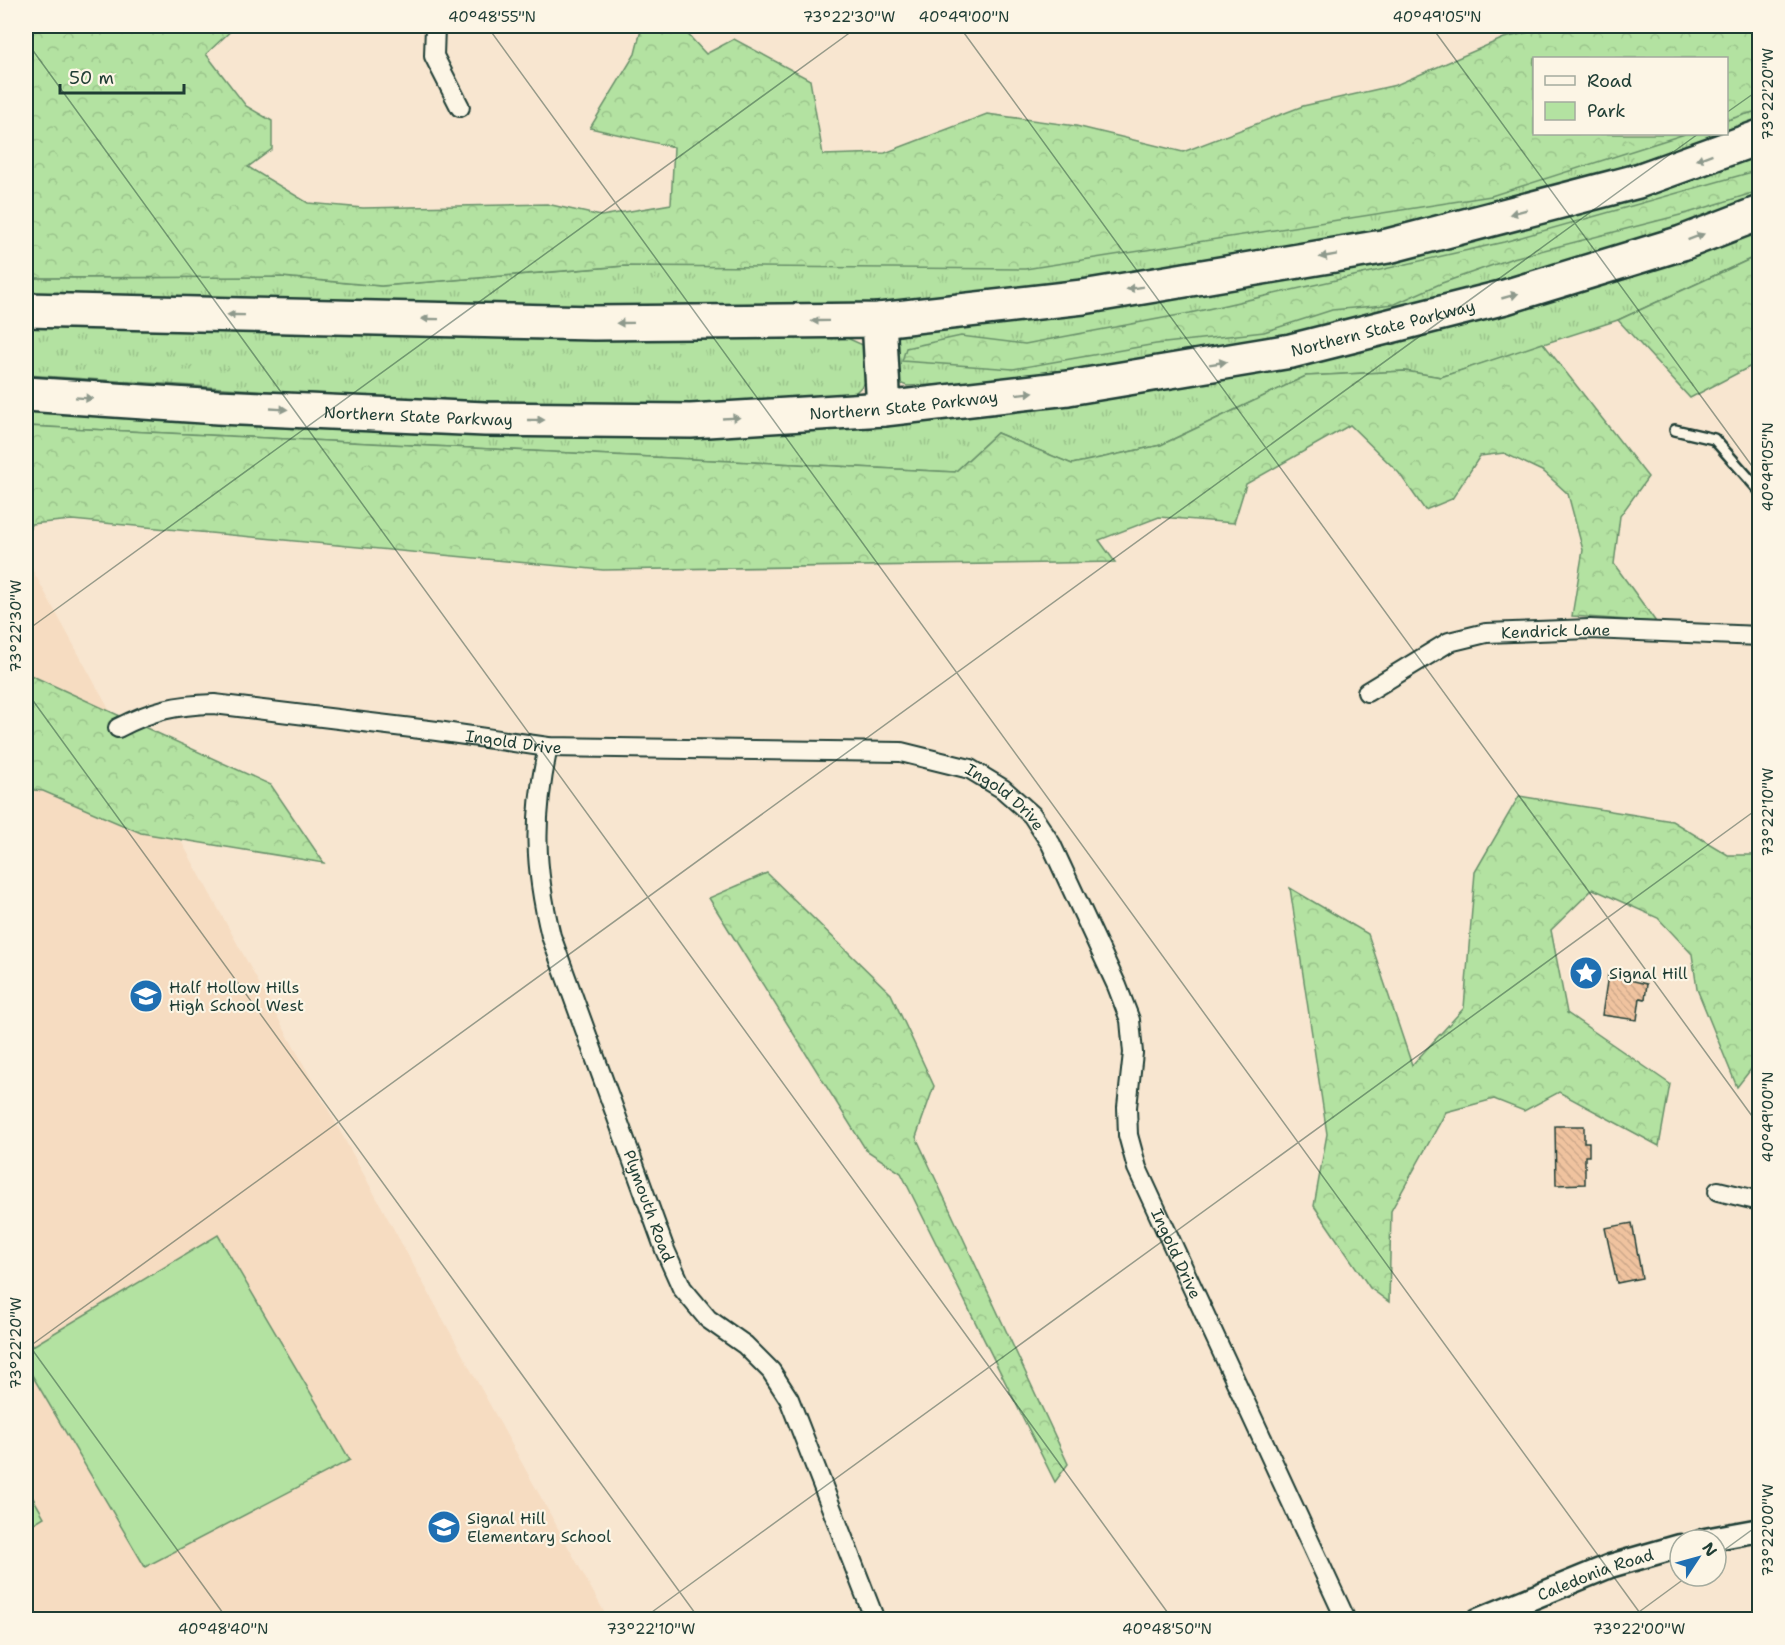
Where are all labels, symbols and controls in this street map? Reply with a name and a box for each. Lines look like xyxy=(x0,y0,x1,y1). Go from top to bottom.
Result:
text: 40°48'55"N xyxy=(448,7,536,27)
text: 73°22'30"W xyxy=(803,7,895,27)
text: 40°49'00"N xyxy=(919,7,1009,27)
text: 40°49'05"N xyxy=(1392,7,1482,27)
text: 73°22'20"W xyxy=(1758,48,1778,140)
scale bar xyxy=(60,57,184,95)
legend xyxy=(1533,57,1728,135)
text: 50 m xyxy=(69,66,114,90)
text: Road xyxy=(1587,69,1632,93)
text: Park xyxy=(1587,99,1626,123)
one-way arrow xyxy=(1695,152,1713,162)
one-way arrow xyxy=(1508,208,1527,218)
one-way arrow xyxy=(1687,232,1705,242)
one-way arrow xyxy=(1318,252,1337,261)
one-way arrow xyxy=(1126,284,1145,293)
one-way arrow xyxy=(1501,291,1519,300)
street label: Northern State Parkway xyxy=(1289,295,1477,362)
one-way arrow xyxy=(226,310,245,319)
one-way arrow xyxy=(421,315,440,324)
one-way arrow xyxy=(811,316,830,326)
one-way arrow xyxy=(616,318,635,328)
one-way arrow xyxy=(1209,359,1228,368)
street label: Northern State Parkway xyxy=(809,386,999,425)
one-way arrow xyxy=(1016,388,1035,398)
one-way arrow xyxy=(74,393,93,402)
street label: Northern State Parkway xyxy=(323,402,513,430)
one-way arrow xyxy=(269,405,288,414)
one-way arrow xyxy=(722,414,741,423)
one-way arrow xyxy=(527,415,546,425)
text: 40°49'05"N xyxy=(1758,422,1778,512)
text: 73°22'30"W xyxy=(6,580,26,672)
street label: Kendrick Lane xyxy=(1501,619,1611,643)
street label: Ingold Drive xyxy=(464,725,562,758)
street label: Ingold Drive xyxy=(961,759,1049,834)
text: 73°22'10"W xyxy=(1758,768,1778,856)
place icon: Signal Hill xyxy=(1568,955,1604,991)
place label: Signal Hill xyxy=(1609,963,1688,984)
place label: Half Hollow Hills High School West xyxy=(169,977,304,1016)
school or university icon: Half Hollow Hills High School West xyxy=(128,978,164,1014)
text: 40°49'00"N xyxy=(1758,1072,1778,1162)
street label: Plymouth Road xyxy=(619,1147,679,1265)
street label: Ingold Drive xyxy=(1146,1205,1206,1302)
text: 73°22'20"W xyxy=(6,1297,26,1389)
text: 73°22'00"W xyxy=(1758,1484,1778,1576)
place label: Signal Hill Elementary School xyxy=(467,1508,611,1547)
school or university icon: Signal Hill Elementary School xyxy=(426,1509,462,1545)
north arrow xyxy=(1668,1528,1728,1588)
text: N xyxy=(1698,1538,1722,1561)
street label: Caledonia Road xyxy=(1534,1544,1656,1606)
text: 40°48'40"N xyxy=(178,1619,268,1639)
text: 73°22'10"W xyxy=(607,1619,695,1639)
text: 40°48'50"N xyxy=(1122,1619,1212,1639)
text: 73°22'00"W xyxy=(1593,1619,1685,1639)

